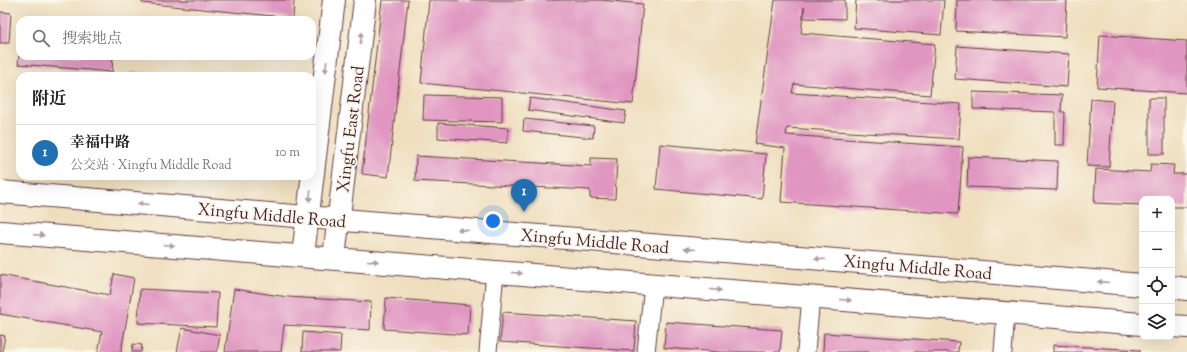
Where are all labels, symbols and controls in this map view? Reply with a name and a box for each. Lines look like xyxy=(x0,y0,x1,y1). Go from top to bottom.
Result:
search box xyxy=(16,16,316,60)
icon: search xyxy=(30,27,52,49)
text: 搜索地点 xyxy=(62,29,122,50)
one-way arrow xyxy=(357,32,364,44)
one-way arrow xyxy=(323,60,329,73)
street label: Xingfu East Road xyxy=(332,64,372,194)
text: 附近 xyxy=(32,88,66,112)
text: 幸福中路 xyxy=(70,133,130,154)
text: 1 xyxy=(43,144,47,162)
text: 10 m xyxy=(275,144,300,162)
text: 公交站 · Xingfu Middle Road xyxy=(70,157,232,175)
pin: 1 xyxy=(511,179,537,212)
one-way arrow xyxy=(307,190,313,202)
map controls xyxy=(1139,196,1175,340)
button: + xyxy=(1139,196,1175,232)
street label: Xingfu Middle Road xyxy=(197,199,347,235)
one-way arrow xyxy=(137,201,149,208)
your location xyxy=(483,211,503,231)
street label: Xingfu Middle Road xyxy=(520,225,670,261)
one-way arrow xyxy=(457,227,469,234)
one-way arrow xyxy=(33,231,45,238)
button: − xyxy=(1139,232,1175,268)
one-way arrow xyxy=(162,241,175,248)
one-way arrow xyxy=(684,245,696,252)
street label: Xingfu Middle Road xyxy=(843,251,993,287)
one-way arrow xyxy=(814,256,826,262)
one-way arrow xyxy=(367,257,379,264)
button: locate xyxy=(1139,268,1175,304)
one-way arrow xyxy=(511,270,523,276)
one-way arrow xyxy=(1097,278,1109,285)
one-way arrow xyxy=(710,286,722,293)
one-way arrow xyxy=(840,297,852,304)
button: layers xyxy=(1139,304,1175,340)

